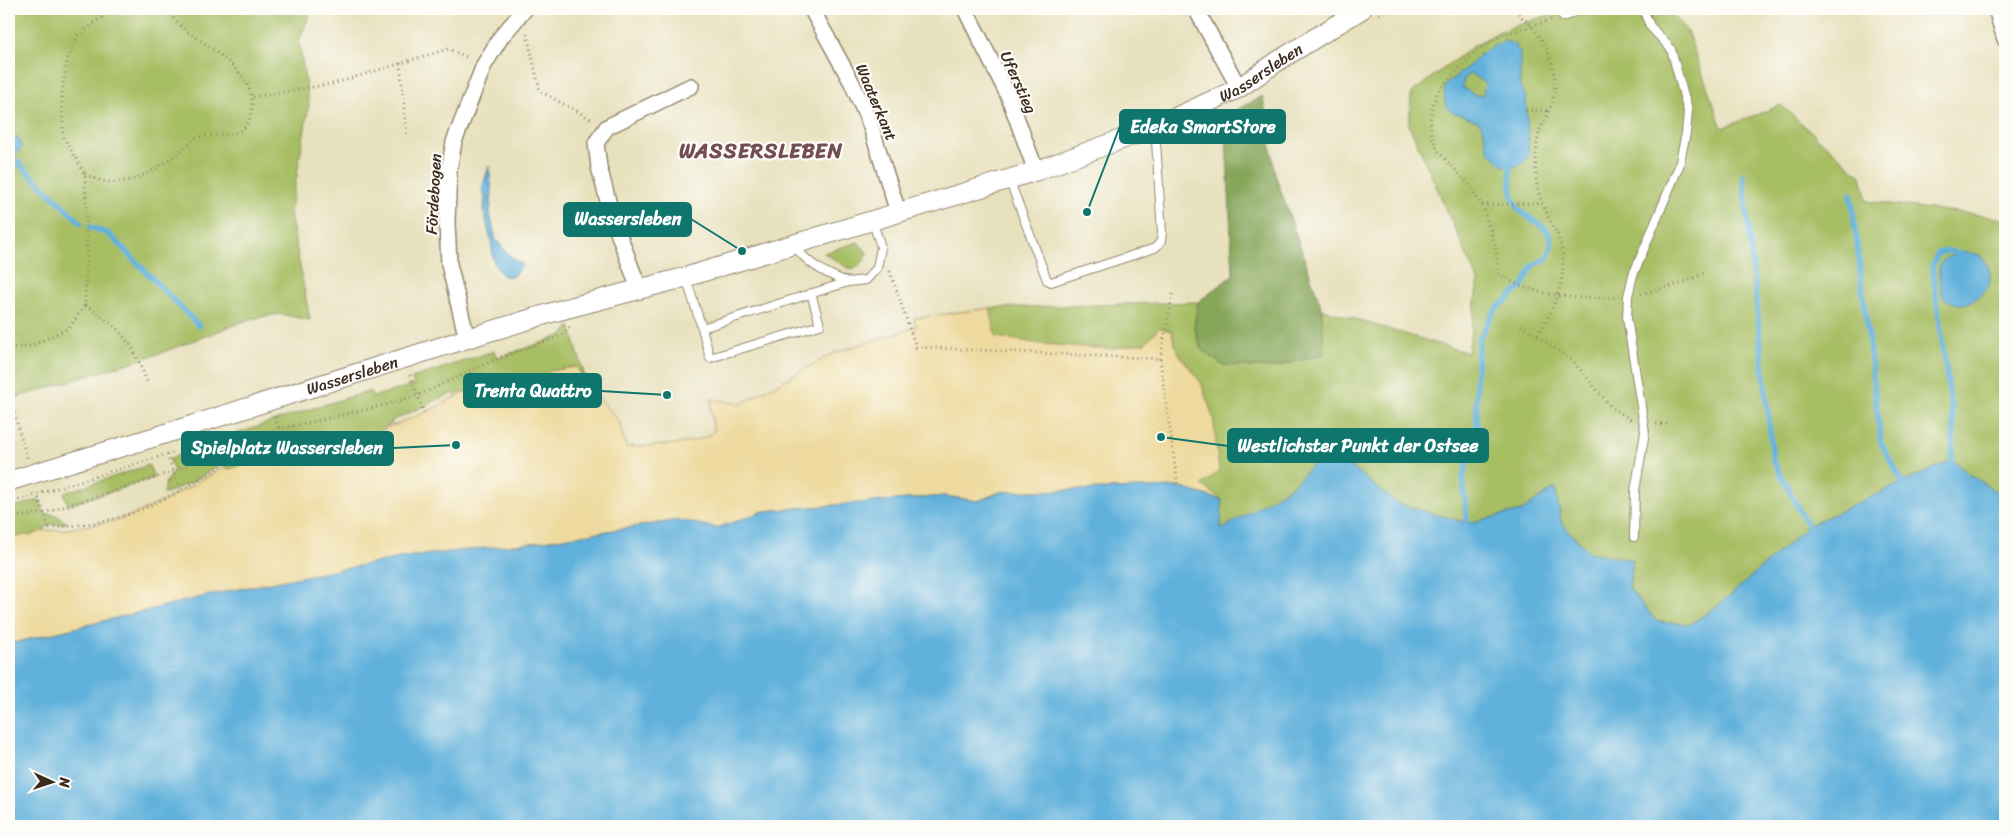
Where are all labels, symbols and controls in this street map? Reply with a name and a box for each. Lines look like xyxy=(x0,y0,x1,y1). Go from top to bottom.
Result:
street label: Wassersleben xyxy=(1214,35,1309,110)
street label: Uferstieg xyxy=(992,46,1045,118)
street label: Waaterkant xyxy=(847,59,906,146)
callout: Edeka SmartStore xyxy=(1120,110,1285,143)
text: Edeka SmartStore xyxy=(1130,111,1277,143)
district label: WASSERSLEBEN xyxy=(679,132,843,170)
street label: Fördebogen xyxy=(417,152,450,235)
callout: Wassersleben xyxy=(564,203,691,236)
text: Wassersleben xyxy=(575,203,682,235)
street label: Wassersleben xyxy=(302,347,402,403)
callout: Trenta Quattro xyxy=(464,374,601,407)
text: Trenta Quattro xyxy=(474,375,593,407)
callout: Westlichster Punkt der Ostsee xyxy=(1228,429,1488,462)
text: Westlichster Punkt der Ostsee xyxy=(1237,430,1479,462)
callout: Spielplatz Wassersleben xyxy=(182,432,393,465)
text: Spielplatz Wassersleben xyxy=(190,432,383,464)
north arrow xyxy=(28,758,78,808)
text: N xyxy=(52,776,77,788)

